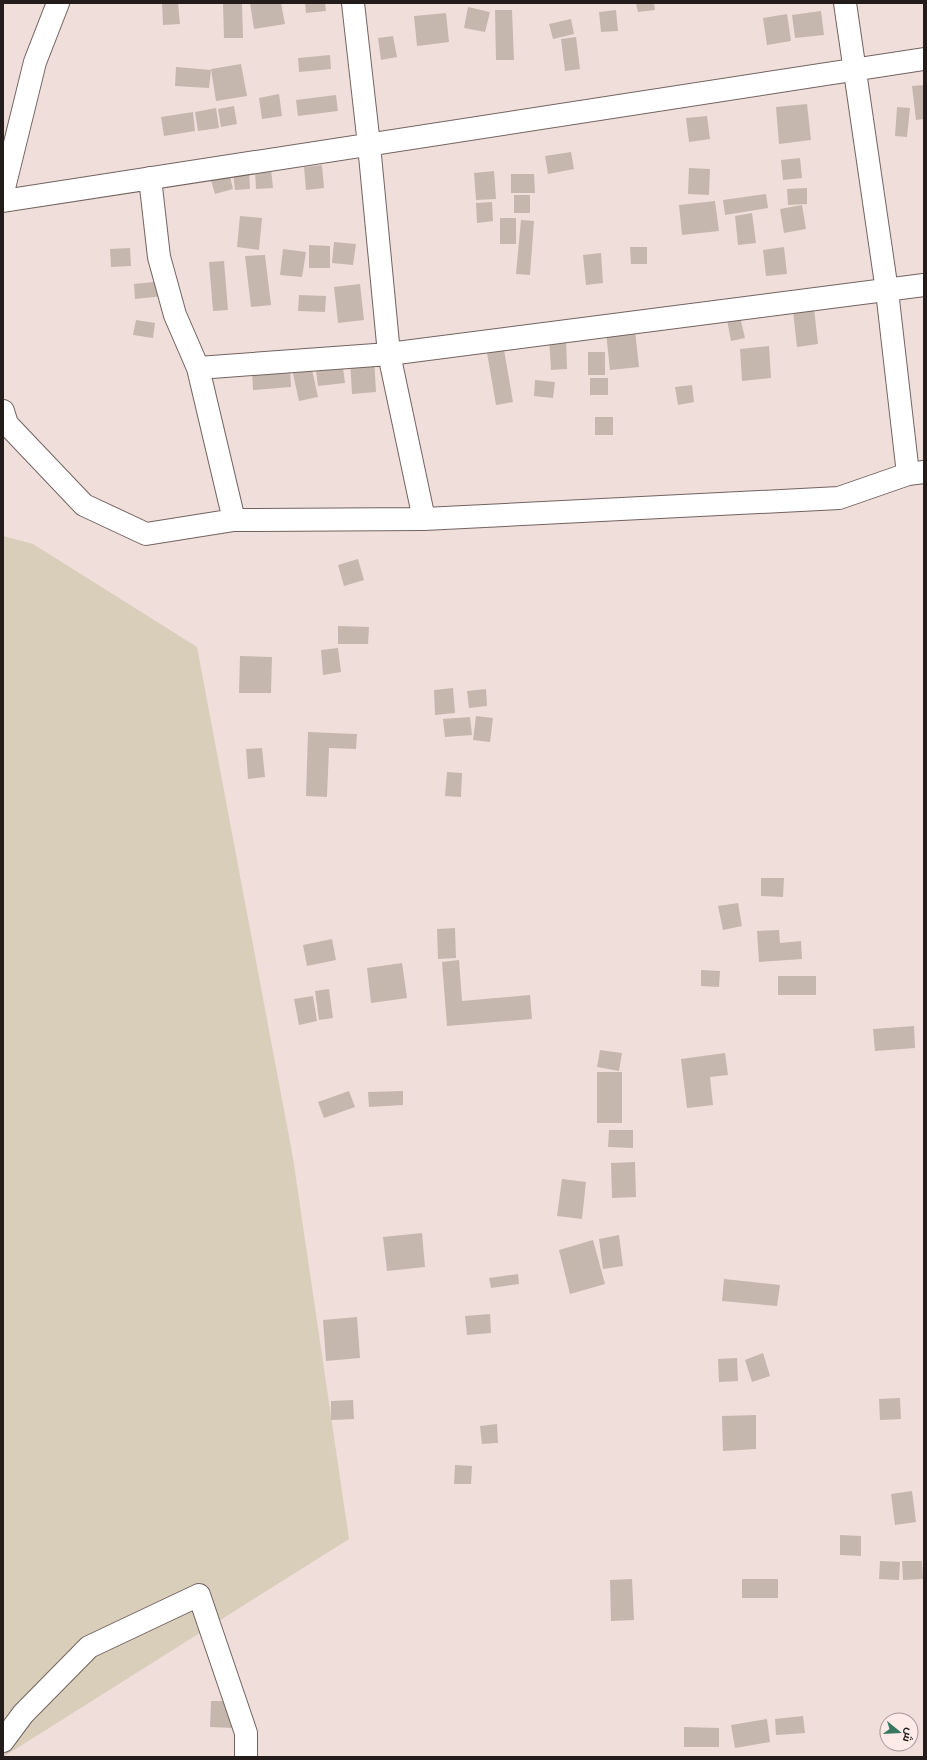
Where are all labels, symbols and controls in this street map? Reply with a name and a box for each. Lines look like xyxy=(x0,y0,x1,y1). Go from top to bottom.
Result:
north arrow xyxy=(879,1712,919,1752)
text: ش xyxy=(900,1726,918,1744)

